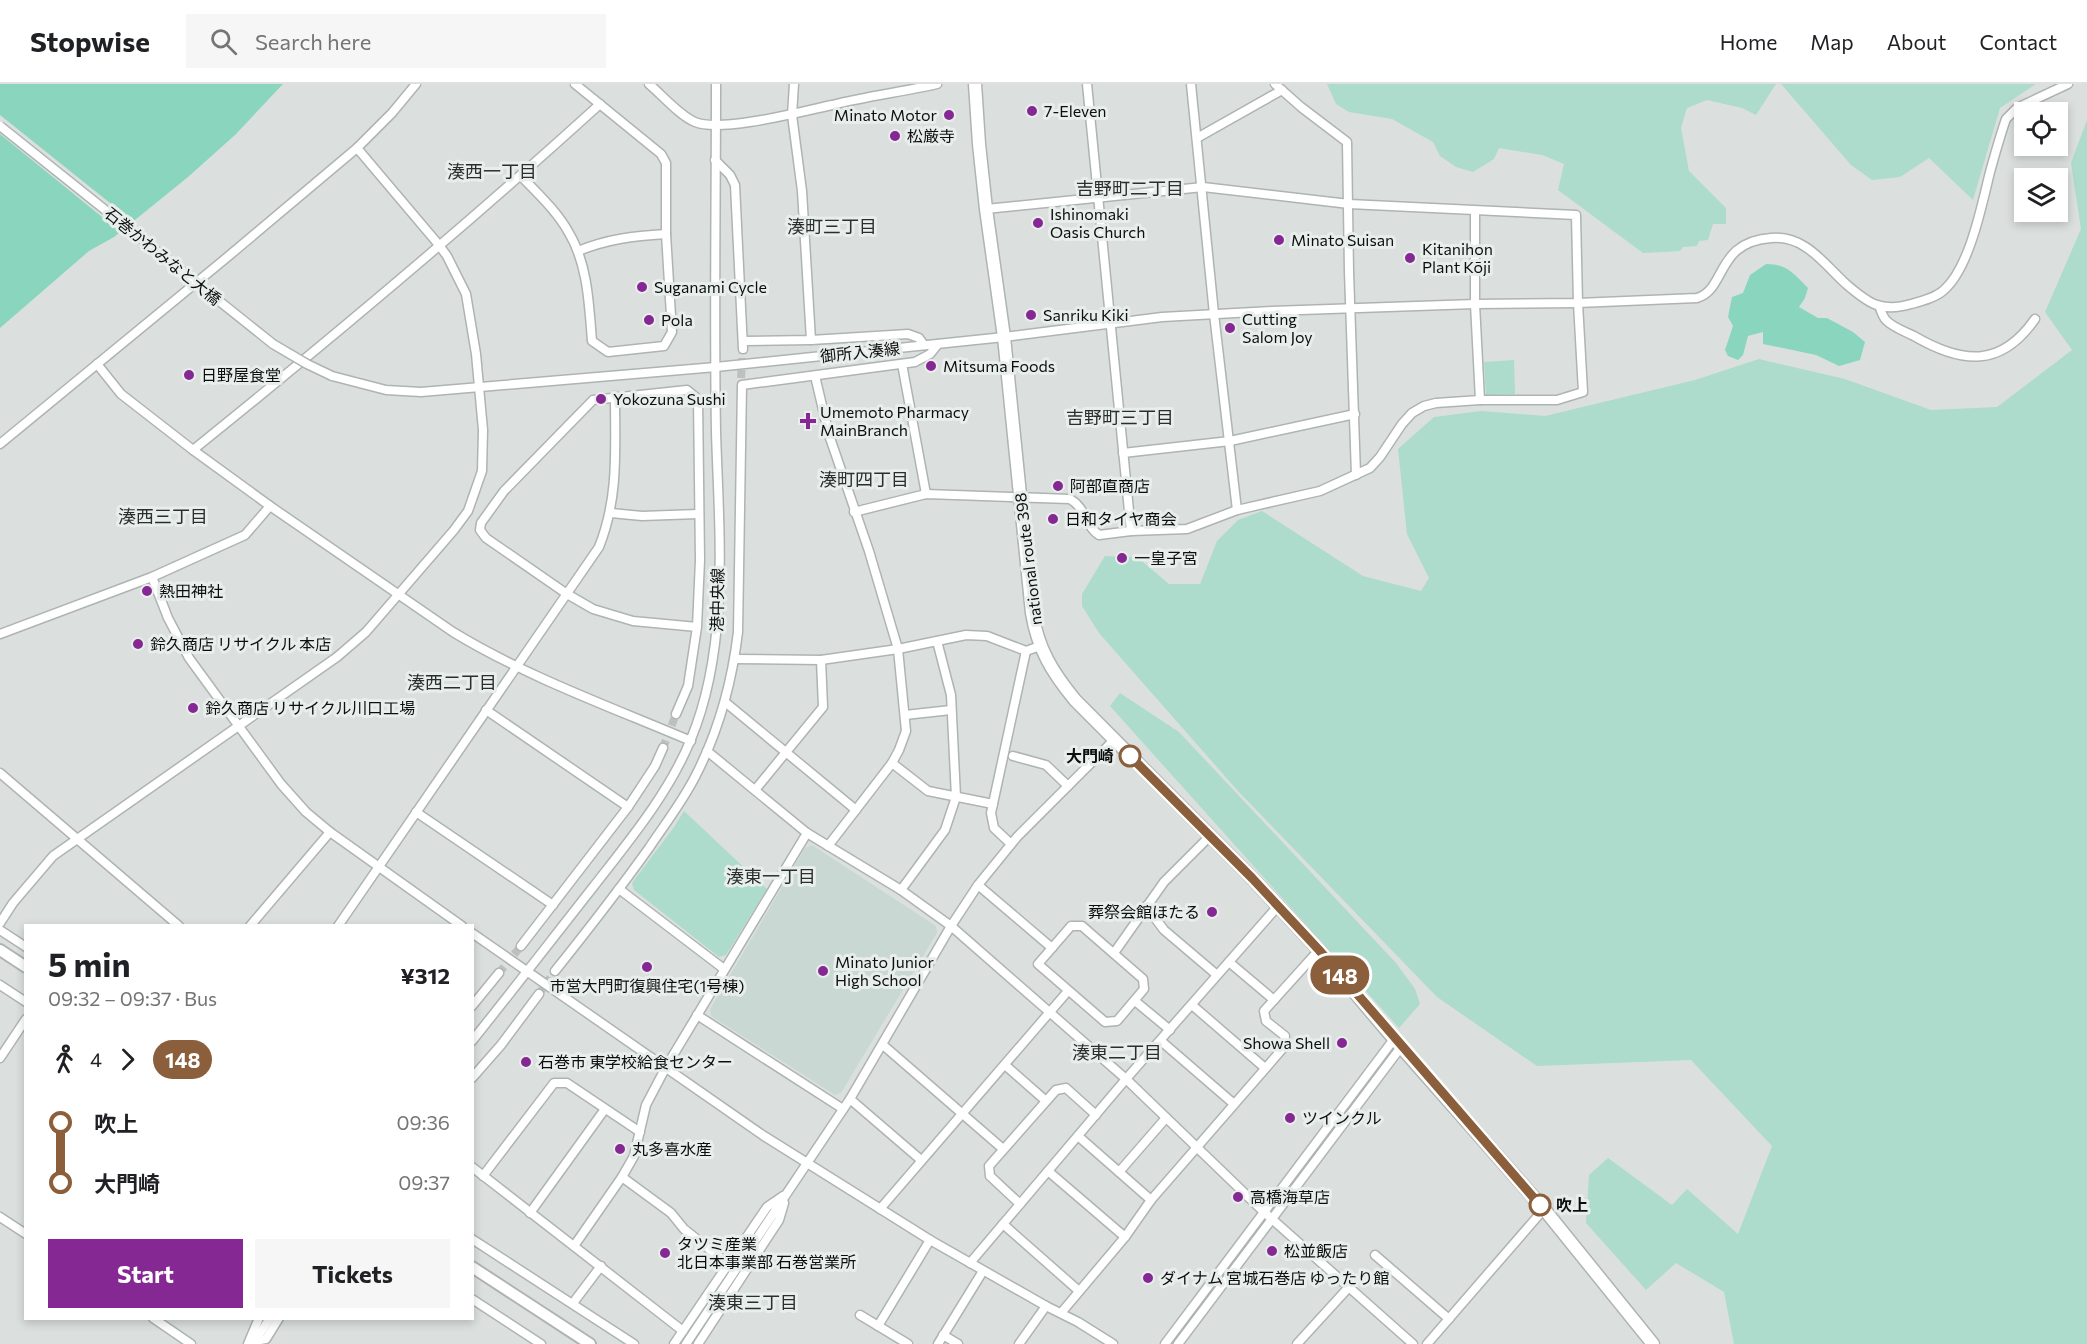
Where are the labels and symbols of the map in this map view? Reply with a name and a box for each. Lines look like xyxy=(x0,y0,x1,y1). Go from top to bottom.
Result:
place label: 7-Eleven xyxy=(1044,101,1107,120)
marker: 7-Eleven xyxy=(1025,104,1039,118)
place label: Minato Motor xyxy=(834,105,938,124)
marker: Minato Motor xyxy=(942,108,956,122)
place label: 松厳寺 xyxy=(907,126,955,145)
marker: 松厳寺 xyxy=(888,129,902,143)
district label: 湊西一丁目 xyxy=(447,160,537,182)
district label: 吉野町二丁目 xyxy=(1076,177,1184,199)
street label: 石巻かわみなと大橋 xyxy=(101,203,225,308)
place label: Ishinomaki Oasis Church xyxy=(1050,204,1145,241)
district label: 湊町三丁目 xyxy=(787,215,877,237)
marker: Ishinomaki Oasis Church xyxy=(1031,216,1045,230)
place label: Minato Suisan xyxy=(1291,230,1394,249)
marker: Minato Suisan xyxy=(1272,233,1286,247)
place label: Kitanihon Plant Kōji xyxy=(1422,239,1493,276)
marker: Kitanihon Plant Kōji xyxy=(1403,251,1417,265)
place label: Suganami Cycle xyxy=(654,277,767,296)
marker: Suganami Cycle xyxy=(635,280,649,294)
place label: Sanriku Kiki xyxy=(1043,305,1129,324)
marker: Sanriku Kiki xyxy=(1024,308,1038,322)
place label: Cutting Salom Joy xyxy=(1242,309,1313,346)
place label: Pola xyxy=(661,310,693,329)
marker: Pola xyxy=(642,313,656,327)
marker: Cutting Salom Joy xyxy=(1223,321,1237,335)
street label: 御所入湊線 xyxy=(819,338,901,365)
place label: Mitsuma Foods xyxy=(943,356,1055,375)
marker: Mitsuma Foods xyxy=(924,359,938,373)
place label: 日野屋食堂 xyxy=(201,365,281,384)
marker: 日野屋食堂 xyxy=(182,368,196,382)
place label: Yokozuna Sushi xyxy=(613,389,726,408)
marker: Yokozuna Sushi xyxy=(594,392,608,406)
place label: Umemoto Pharmacy MainBranch xyxy=(820,402,969,439)
district label: 吉野町三丁目 xyxy=(1066,406,1174,428)
marker: Umemoto Pharmacy MainBranch xyxy=(801,414,815,428)
district label: 湊町四丁目 xyxy=(819,468,909,490)
place label: 阿部直商店 xyxy=(1070,476,1150,495)
marker: 阿部直商店 xyxy=(1051,479,1065,493)
street label: national route 398 xyxy=(1010,492,1045,626)
district label: 湊西三丁目 xyxy=(118,505,208,527)
place label: 日和タイヤ商会 xyxy=(1065,509,1177,528)
marker: 日和タイヤ商会 xyxy=(1046,512,1060,526)
place label: 一皇子宮 xyxy=(1134,548,1198,567)
marker: 一皇子宮 xyxy=(1115,551,1129,565)
street label: 港中央線 xyxy=(706,568,727,632)
place label: 熱田神社 xyxy=(159,581,223,600)
marker: 熱田神社 xyxy=(140,584,154,598)
place label: 鈴久商店 リサイクル 本店 xyxy=(150,634,331,653)
marker: 鈴久商店 リサイクル 本店 xyxy=(131,637,145,651)
district label: 湊西二丁目 xyxy=(407,671,497,693)
place label: 鈴久商店 リサイクル川口工場 xyxy=(205,698,415,717)
marker: 鈴久商店 リサイクル川口工場 xyxy=(186,701,200,715)
marker: 大門崎 xyxy=(1119,745,1141,767)
place label: 大門崎 xyxy=(1066,746,1114,765)
district label: 湊東一丁目 xyxy=(726,865,816,887)
place label: 葬祭会館ほたる xyxy=(1088,902,1200,921)
marker: 葬祭会館ほたる xyxy=(1205,905,1219,919)
place label: Minato Junior High School xyxy=(835,952,934,989)
line badge: 148 xyxy=(1306,956,1374,994)
marker: 市営大門町復興住宅(1号棟) xyxy=(640,960,654,974)
marker: Minato Junior High School xyxy=(816,964,830,978)
place label: 市営大門町復興住宅(1号棟) xyxy=(550,976,744,995)
place label: Showa Shell xyxy=(1243,1033,1330,1052)
marker: Showa Shell xyxy=(1335,1036,1349,1050)
district label: 湊東二丁目 xyxy=(1072,1041,1162,1063)
place label: 石巻市 東学校給食センター xyxy=(538,1052,733,1071)
marker: 石巻市 東学校給食センター xyxy=(519,1055,533,1069)
place label: ツインクル xyxy=(1302,1108,1382,1127)
marker: ツインクル xyxy=(1283,1111,1297,1125)
place label: 丸多喜水産 xyxy=(632,1139,712,1158)
marker: 丸多喜水産 xyxy=(613,1142,627,1156)
place label: 高橋海草店 xyxy=(1250,1187,1330,1206)
marker: 高橋海草店 xyxy=(1231,1190,1245,1204)
marker: 吹上 xyxy=(1529,1194,1551,1216)
place label: 吹上 xyxy=(1556,1195,1588,1214)
place label: タツミ産業 北日本事業部 石巻営業所 xyxy=(677,1234,856,1271)
place label: 松並飯店 xyxy=(1284,1241,1348,1260)
marker: 松並飯店 xyxy=(1265,1244,1279,1258)
marker: タツミ産業 北日本事業部 石巻営業所 xyxy=(658,1246,672,1260)
place label: ダイナム 宮城石巻店 ゆったり館 xyxy=(1160,1268,1389,1287)
marker: ダイナム 宮城石巻店 ゆったり館 xyxy=(1141,1271,1155,1285)
district label: 湊東三丁目 xyxy=(708,1291,798,1313)

